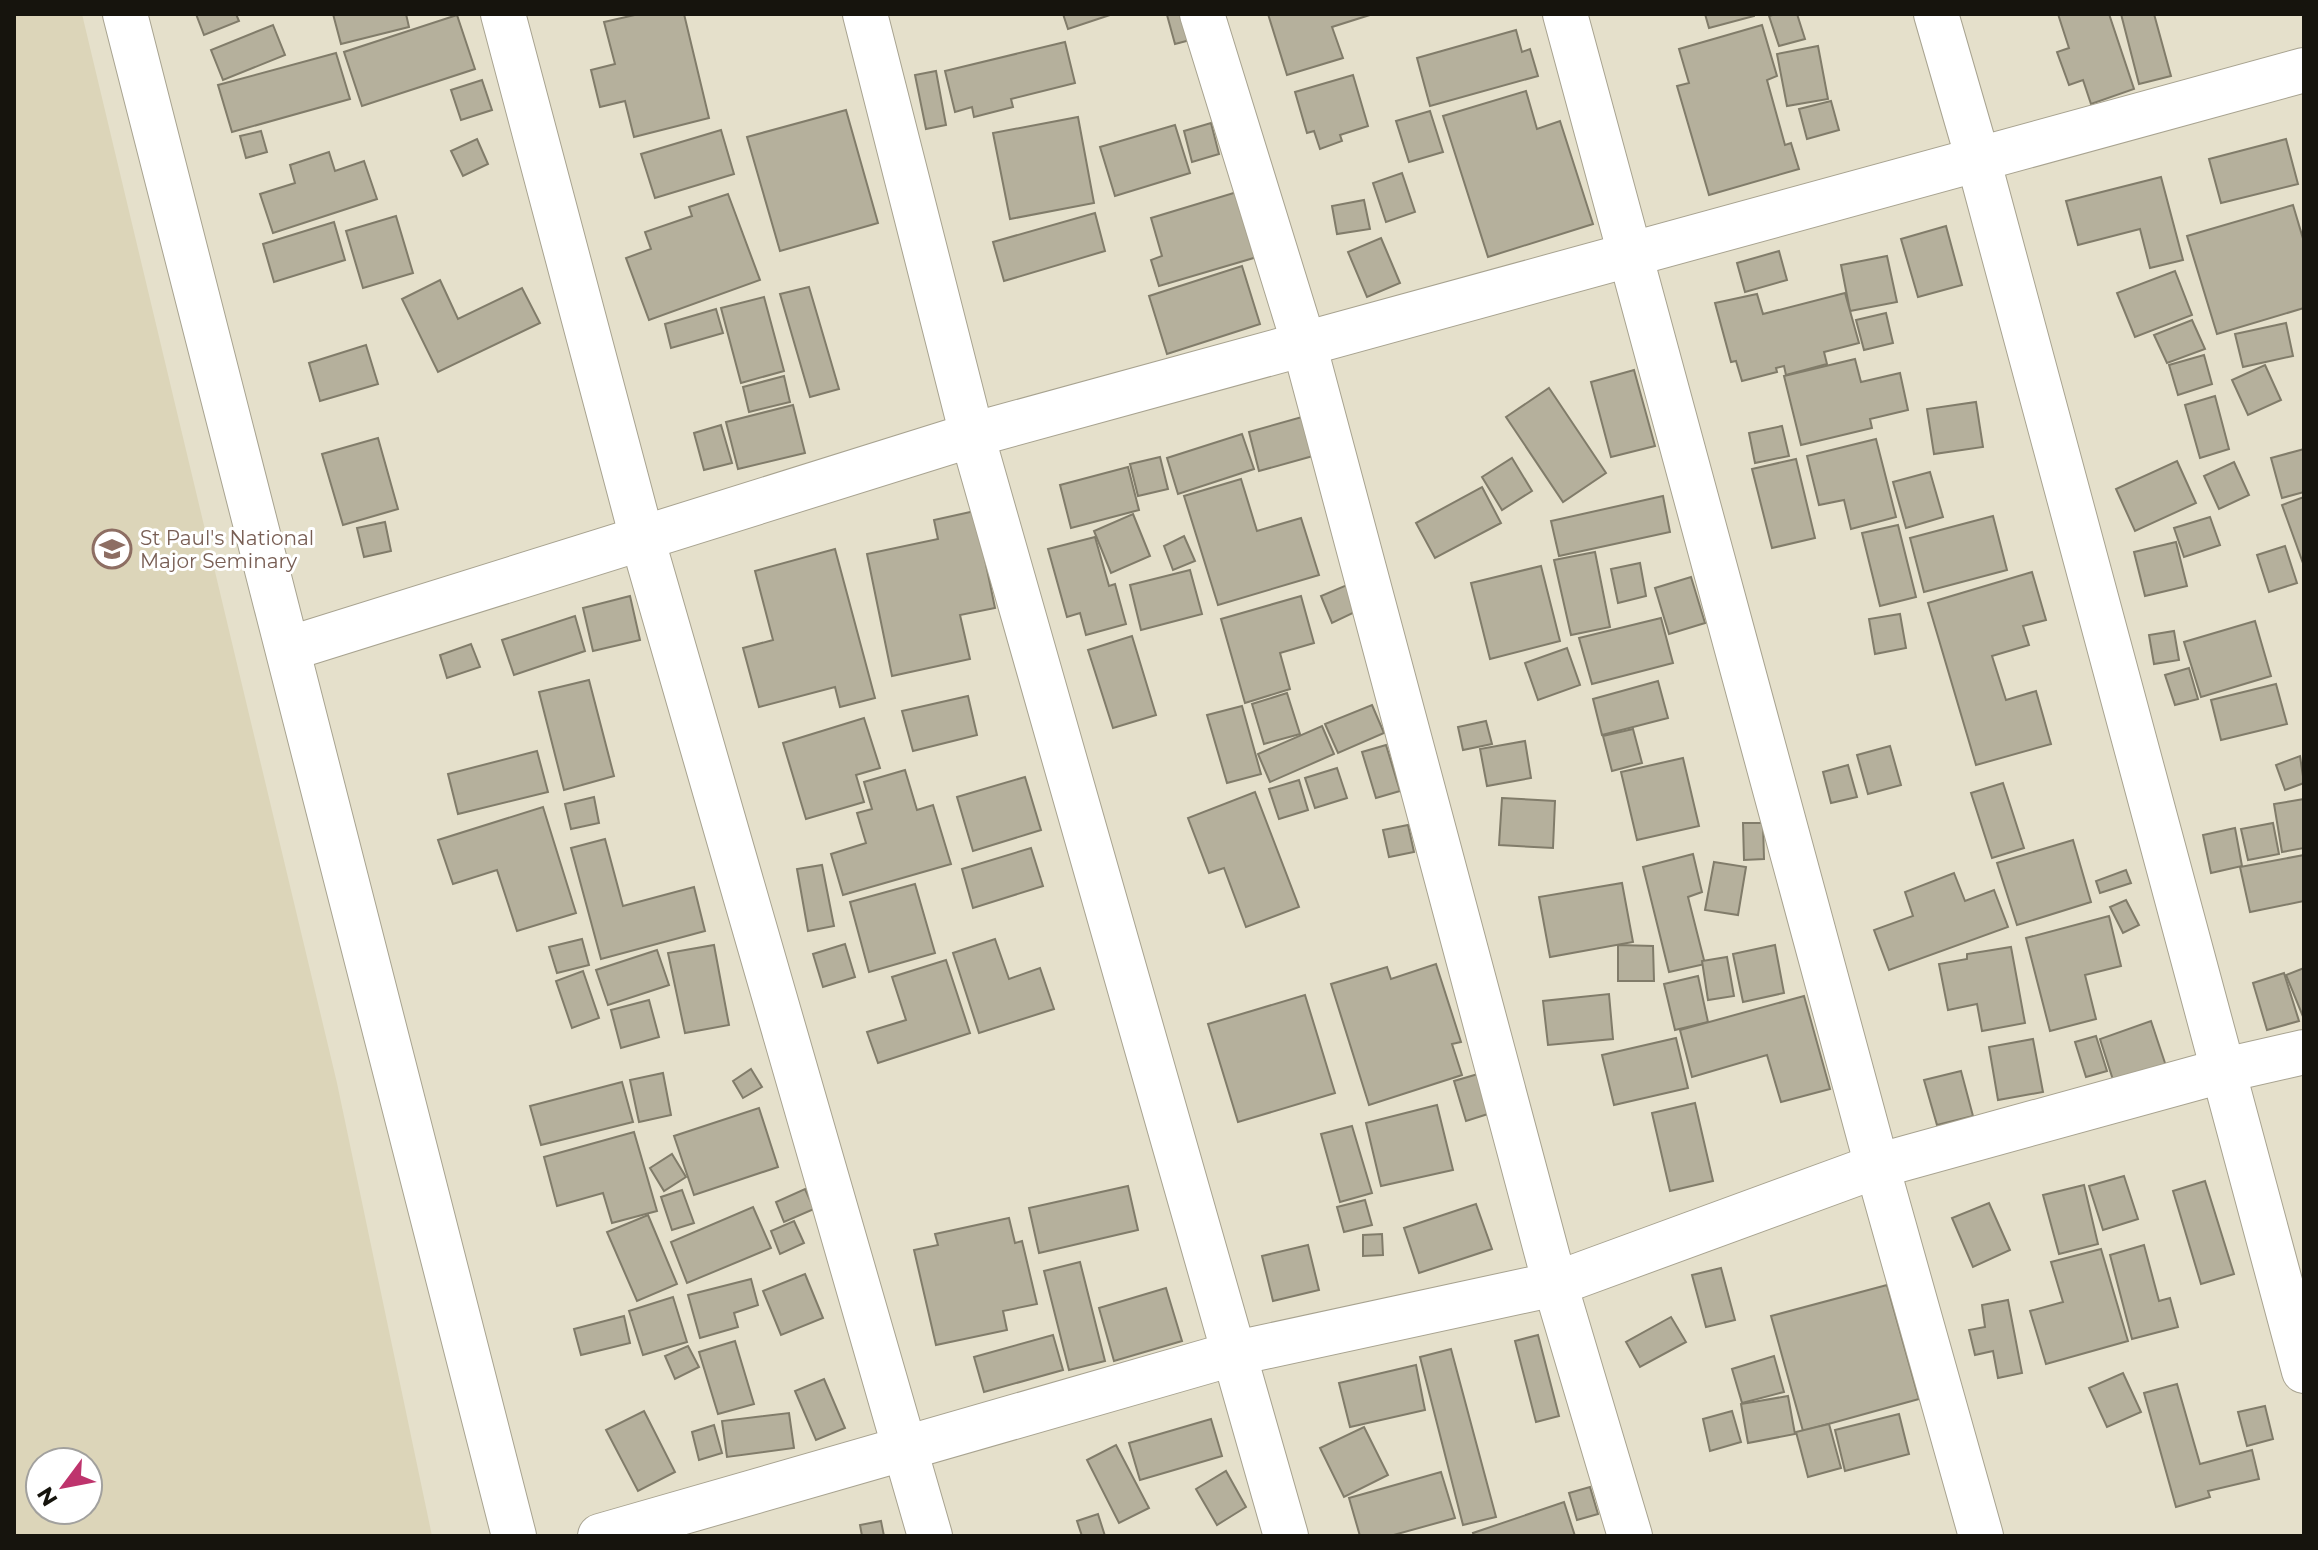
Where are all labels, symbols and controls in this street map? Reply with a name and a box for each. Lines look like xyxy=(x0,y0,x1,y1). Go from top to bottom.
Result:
place label: St Paul's National Major Seminary xyxy=(140,526,314,573)
school or university icon: St Paul's National Major Seminary xyxy=(91,528,133,570)
north arrow xyxy=(24,1446,104,1526)
text: N xyxy=(31,1482,64,1511)

